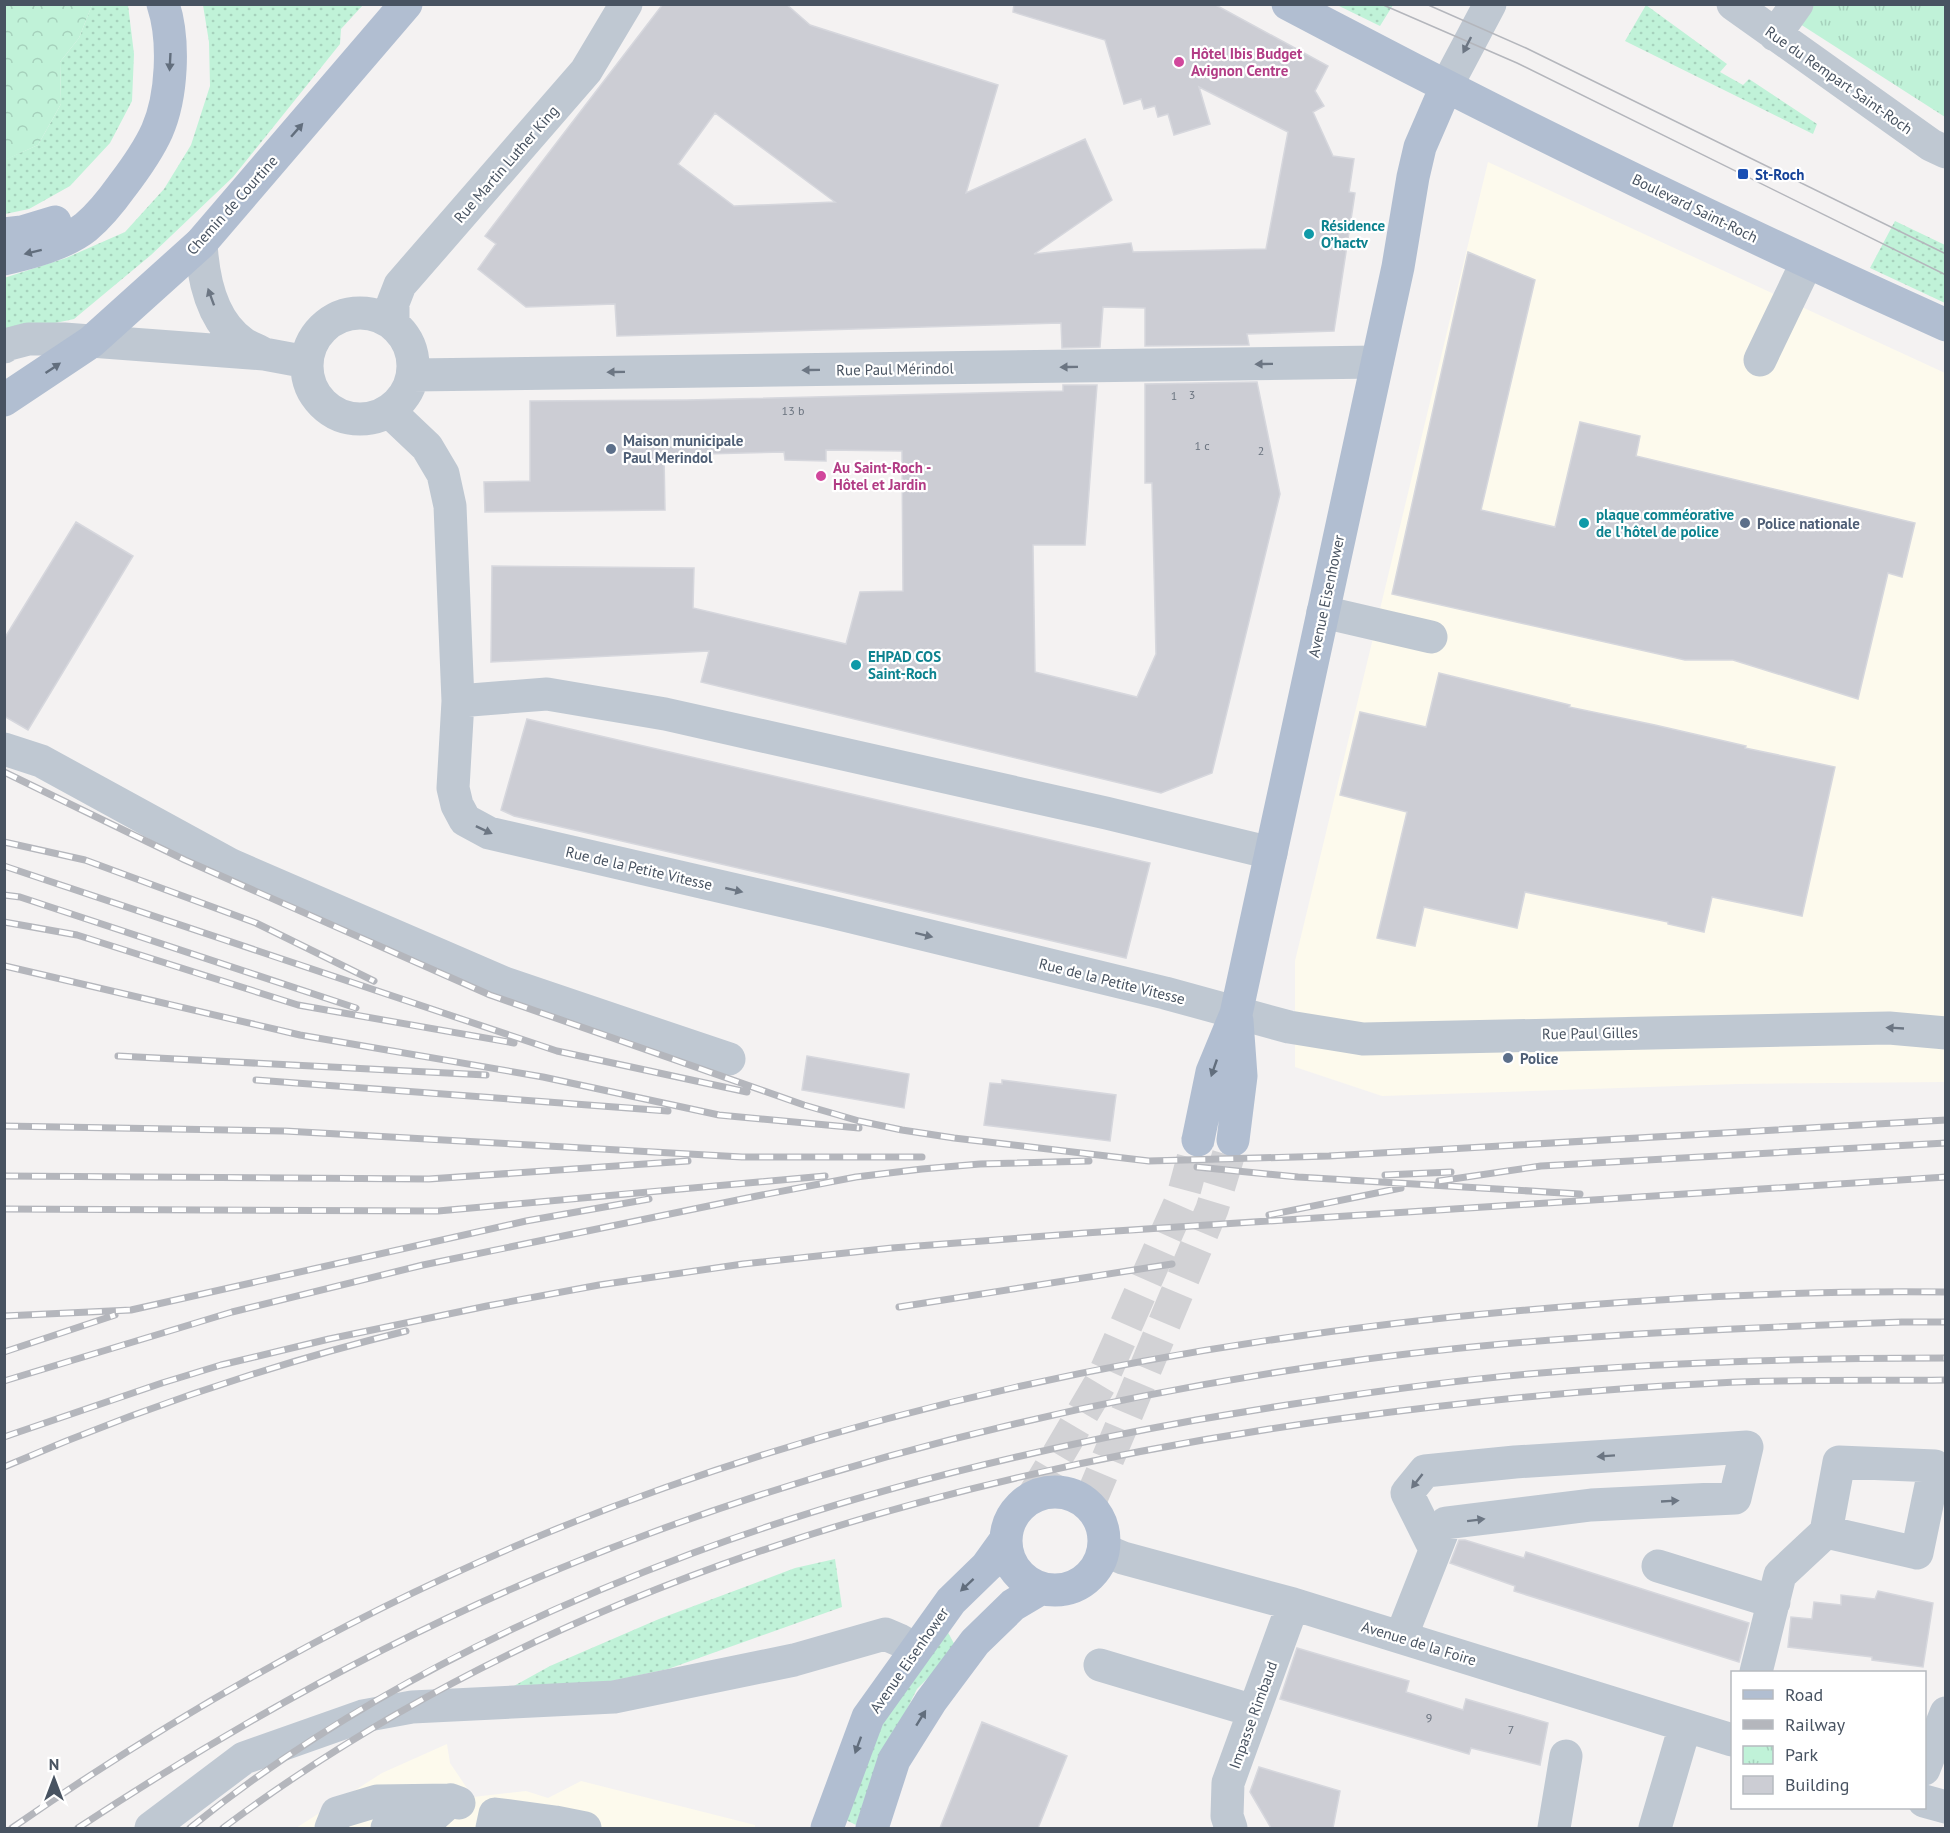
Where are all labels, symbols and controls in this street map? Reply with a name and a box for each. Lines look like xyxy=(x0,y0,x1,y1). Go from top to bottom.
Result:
street label: Rue du Rempart Saint-Roch xyxy=(1762,22,1916,138)
one-way arrow xyxy=(1462,37,1472,54)
place label: Hôtel Ibis Budget Avignon Centre xyxy=(1191,44,1303,80)
one-way arrow xyxy=(165,53,174,72)
marker: Hôtel Ibis Budget Avignon Centre xyxy=(1172,55,1186,69)
street label: Rue Martin Luther King xyxy=(450,101,562,227)
one-way arrow xyxy=(291,122,304,138)
street label: Chemin de Courtine xyxy=(182,151,282,259)
place label: St-Roch xyxy=(1755,165,1804,184)
marker: St-Roch xyxy=(1736,167,1750,181)
street label: Boulevard Saint-Roch xyxy=(1629,169,1761,247)
place label: Résidence O’hactv xyxy=(1321,216,1385,252)
marker: Résidence O’hactv xyxy=(1302,227,1316,241)
one-way arrow xyxy=(24,247,42,257)
one-way arrow xyxy=(205,288,215,306)
street label: Rue Paul Mérindol xyxy=(836,358,955,380)
one-way arrow xyxy=(1255,359,1274,369)
one-way arrow xyxy=(45,362,61,373)
one-way arrow xyxy=(1060,362,1079,371)
one-way arrow xyxy=(802,365,821,375)
one-way arrow xyxy=(607,368,626,377)
house number: 3 xyxy=(1189,387,1195,402)
house number: 1 xyxy=(1171,388,1177,403)
house number: 13 b xyxy=(782,403,804,418)
place label: Maison municipale Paul Merindol xyxy=(623,431,744,467)
house number: 1 c xyxy=(1194,438,1210,453)
marker: Maison municipale Paul Merindol xyxy=(604,442,618,456)
house number: 2 xyxy=(1258,443,1264,458)
place label: Au Saint-Roch - Hôtel et Jardin xyxy=(833,458,932,494)
marker: Au Saint-Roch - Hôtel et Jardin xyxy=(814,469,828,483)
place label: plaque comméorative de l'hôtel de police xyxy=(1596,505,1735,541)
place label: Police nationale xyxy=(1757,514,1860,533)
marker: plaque comméorative de l'hôtel de police xyxy=(1577,516,1591,530)
marker: Police nationale xyxy=(1738,516,1752,530)
street label: Avenue Eisenhower xyxy=(1304,533,1348,659)
place label: EHPAD COS Saint-Roch xyxy=(868,647,941,683)
marker: EHPAD COS Saint-Roch xyxy=(849,658,863,672)
one-way arrow xyxy=(475,825,492,834)
street label: Rue de la Petite Vitesse xyxy=(564,842,714,894)
one-way arrow xyxy=(725,885,743,895)
one-way arrow xyxy=(915,930,933,940)
street label: Rue de la Petite Vitesse xyxy=(1037,954,1187,1008)
street label: Rue Paul Gilles xyxy=(1542,1023,1638,1043)
one-way arrow xyxy=(1885,1024,1904,1033)
place label: Police xyxy=(1520,1049,1559,1068)
marker: Police xyxy=(1501,1051,1515,1065)
one-way arrow xyxy=(1209,1059,1219,1077)
one-way arrow xyxy=(1596,1452,1615,1461)
one-way arrow xyxy=(1410,1473,1423,1489)
one-way arrow xyxy=(1661,1497,1680,1506)
one-way arrow xyxy=(1467,1515,1486,1524)
one-way arrow xyxy=(960,1578,974,1592)
street label: Avenue Eisenhower xyxy=(865,1603,953,1717)
street label: Avenue de la Foire xyxy=(1359,1617,1479,1669)
street label: Impasse Rimbaud xyxy=(1225,1659,1281,1771)
legend xyxy=(1731,1671,1926,1809)
text: Road xyxy=(1785,1683,1823,1706)
one-way arrow xyxy=(915,1710,926,1726)
house number: 9 xyxy=(1426,1710,1432,1725)
text: Railway xyxy=(1785,1713,1846,1736)
house number: 7 xyxy=(1508,1722,1514,1737)
one-way arrow xyxy=(852,1736,862,1754)
text: Park xyxy=(1785,1743,1818,1766)
north arrow xyxy=(24,1749,84,1809)
text: N xyxy=(49,1754,59,1774)
text: Building xyxy=(1785,1773,1849,1796)

